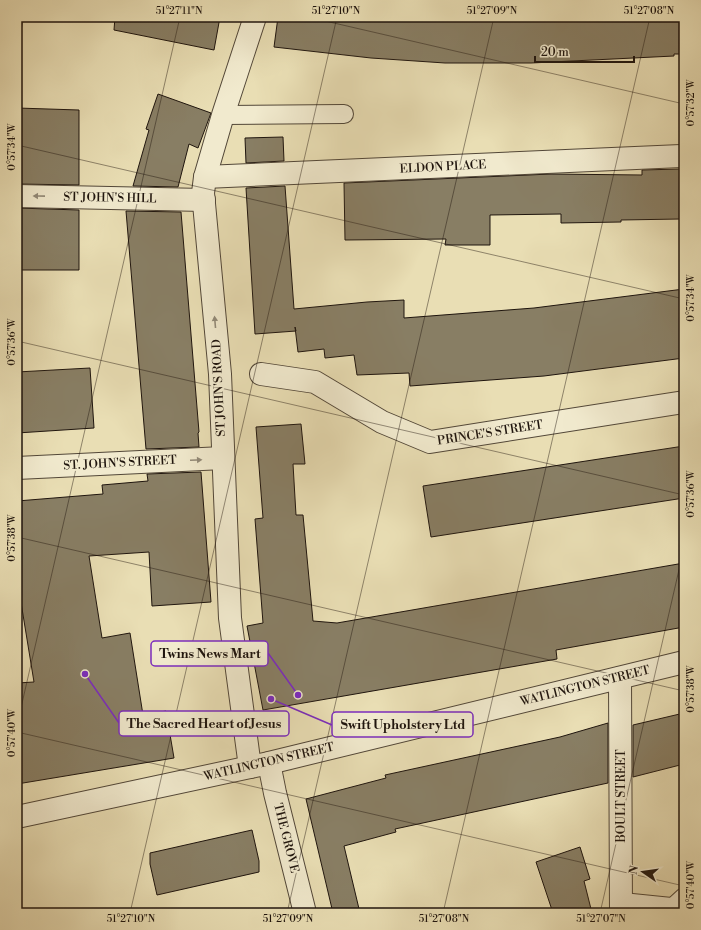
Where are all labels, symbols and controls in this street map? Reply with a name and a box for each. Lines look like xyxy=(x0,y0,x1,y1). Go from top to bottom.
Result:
text: 51°27'11"N xyxy=(156,5,203,17)
text: 51°27'10"N xyxy=(312,5,361,17)
text: 51°27'09"N xyxy=(467,5,518,17)
text: 51°27'08"N xyxy=(624,5,675,17)
scale bar xyxy=(535,38,634,64)
text: 20 m xyxy=(541,45,569,60)
text: 0°57'32"W xyxy=(685,79,697,126)
text: 0°57'34"W xyxy=(6,122,18,171)
street label: ELDON PLACE xyxy=(399,157,487,177)
street label: ST JOHN'S HILL xyxy=(63,190,157,206)
one-way arrow xyxy=(33,193,45,200)
text: 0°57'34"W xyxy=(685,273,697,322)
one-way arrow xyxy=(212,316,219,328)
text: 0°57'36"W xyxy=(6,317,18,366)
street label: ST JOHN'S ROAD xyxy=(209,339,229,437)
street label: PRINCE'S STREET xyxy=(436,417,544,449)
street label: ST. JOHN'S STREET xyxy=(63,453,178,473)
one-way arrow xyxy=(190,456,202,463)
text: 0°57'36"W xyxy=(685,469,697,518)
text: 0°57'38"W xyxy=(6,513,18,562)
callout: Twins News Mart xyxy=(151,641,268,666)
text: Twins News Mart xyxy=(159,646,261,662)
street label: WATLINGTON STREET xyxy=(518,662,652,710)
text: 0°57'38"W xyxy=(685,664,697,713)
text: 0°57'40"W xyxy=(6,708,18,757)
callout: The Sacred Heart of Jesus xyxy=(119,711,289,736)
callout: Swift Upholstery Ltd xyxy=(332,712,473,737)
text: The Sacred Heart of Jesus xyxy=(127,716,282,732)
text: Swift Upholstery Ltd xyxy=(341,717,465,733)
street label: WATLINGTON STREET xyxy=(201,740,336,785)
street label: BOULT STREET xyxy=(614,749,629,844)
street label: THE GROVE xyxy=(270,802,302,874)
north arrow xyxy=(623,852,663,892)
text: 0°57'40"W xyxy=(685,860,697,909)
text: N xyxy=(626,864,642,876)
text: 51°27'10"N xyxy=(107,913,156,925)
text: 51°27'09"N xyxy=(263,913,314,925)
text: 51°27'08"N xyxy=(419,913,470,925)
text: 51°27'07"N xyxy=(576,913,626,925)

